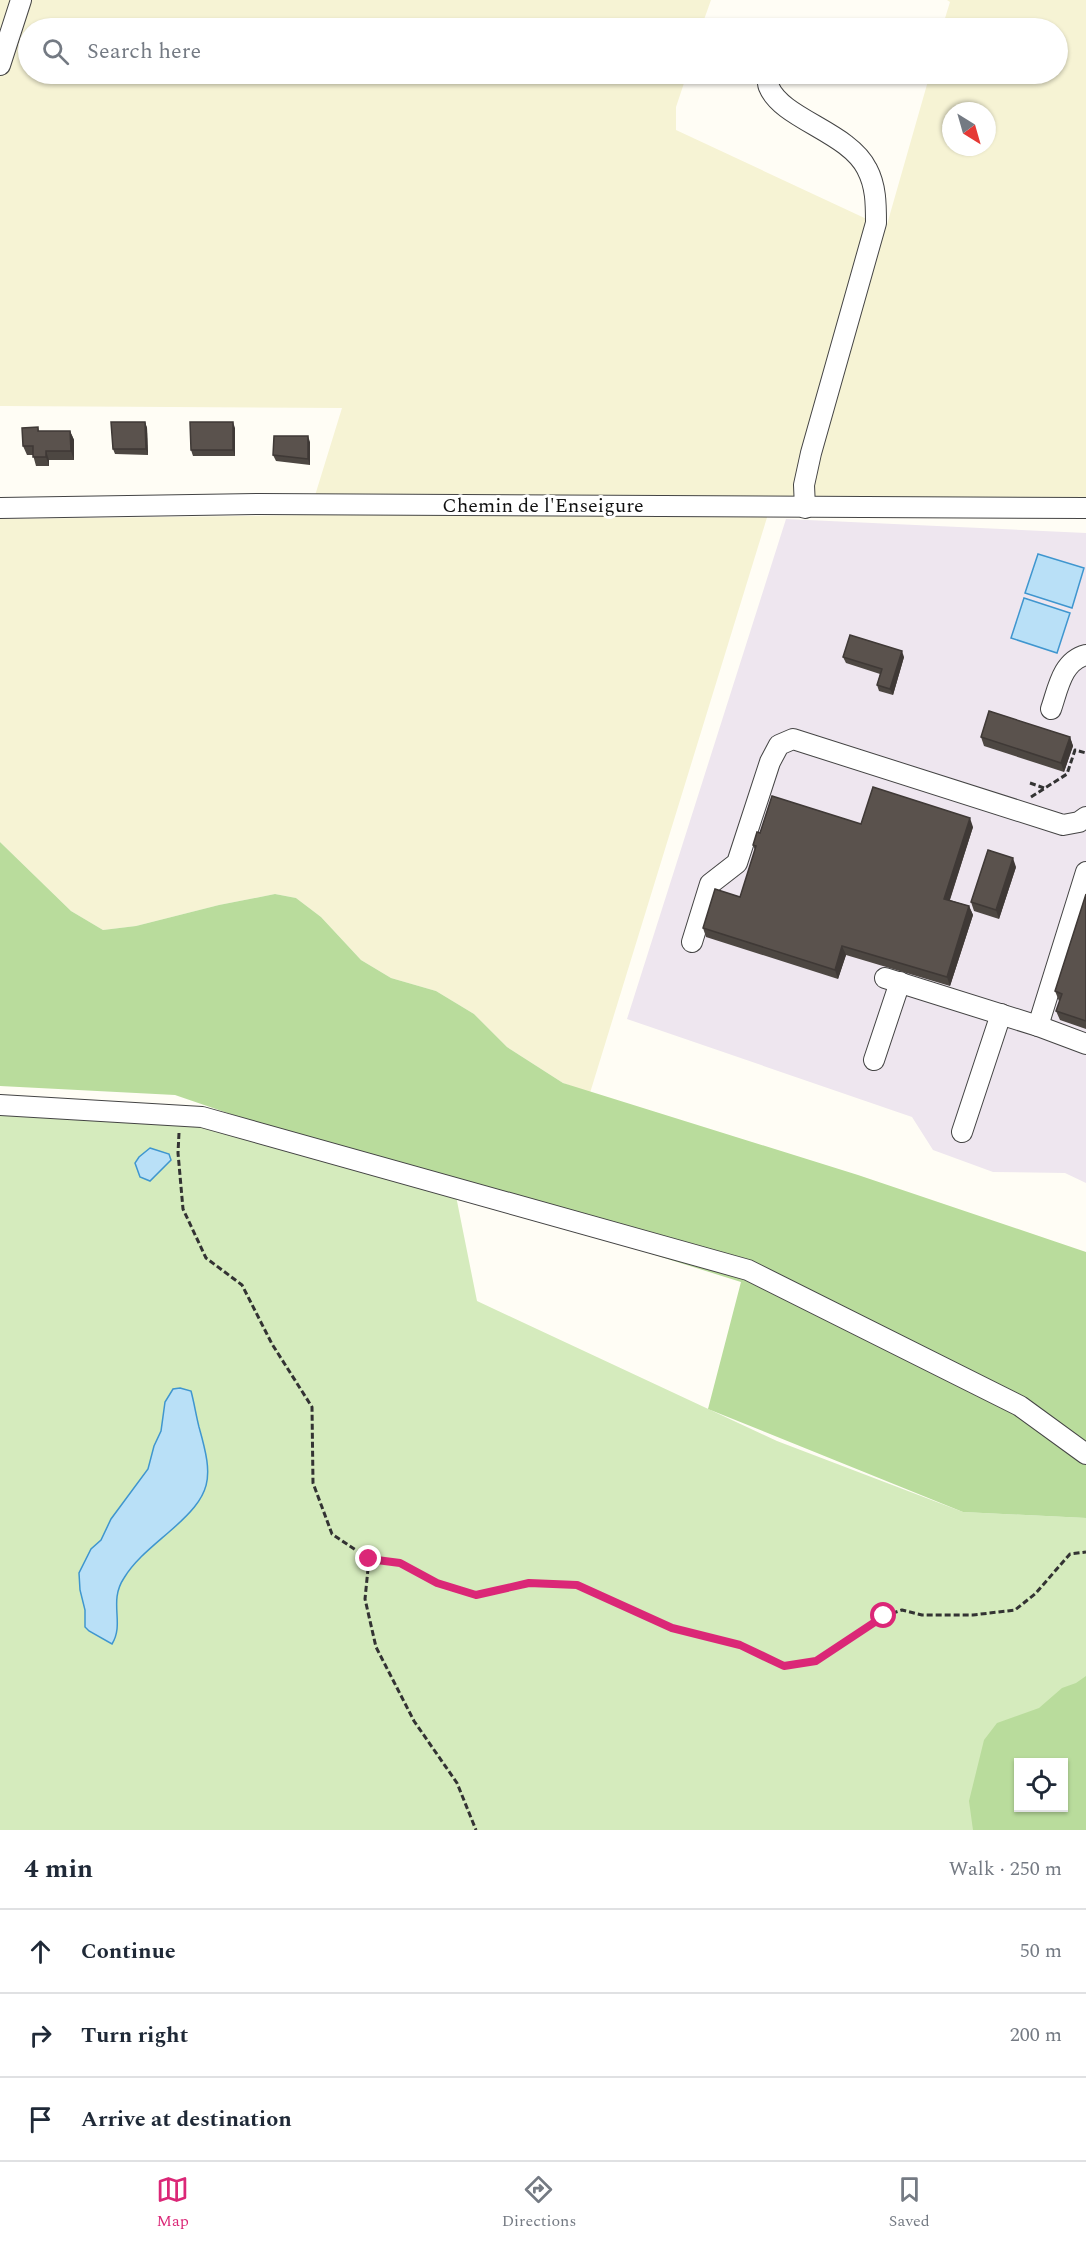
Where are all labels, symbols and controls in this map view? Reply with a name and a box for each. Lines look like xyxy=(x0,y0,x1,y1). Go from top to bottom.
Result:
search box xyxy=(18,18,1068,84)
icon: search xyxy=(39,35,72,68)
text: Search here xyxy=(87,35,201,68)
north arrow xyxy=(942,102,996,156)
street label: Chemin de l'Enseigure xyxy=(442,491,644,521)
route end xyxy=(355,1545,381,1571)
route start xyxy=(870,1602,896,1628)
map controls xyxy=(1014,1758,1068,1812)
button: locate xyxy=(1014,1758,1068,1812)
text: 4 min xyxy=(24,1849,93,1889)
text: Walk · 250 m xyxy=(949,1854,1062,1884)
icon: ahead xyxy=(24,1935,57,1968)
text: Continue xyxy=(81,1935,176,1968)
text: 50 m xyxy=(1020,1936,1062,1966)
icon: right xyxy=(24,2019,57,2052)
text: Turn right xyxy=(81,2019,188,2052)
text: 200 m xyxy=(1010,2020,1062,2050)
icon: arrive xyxy=(24,2103,57,2136)
text: Arrive at destination xyxy=(81,2103,292,2136)
tab: Map xyxy=(156,2173,189,2233)
tab: Directions xyxy=(502,2173,576,2233)
tab: Saved xyxy=(889,2173,930,2233)

